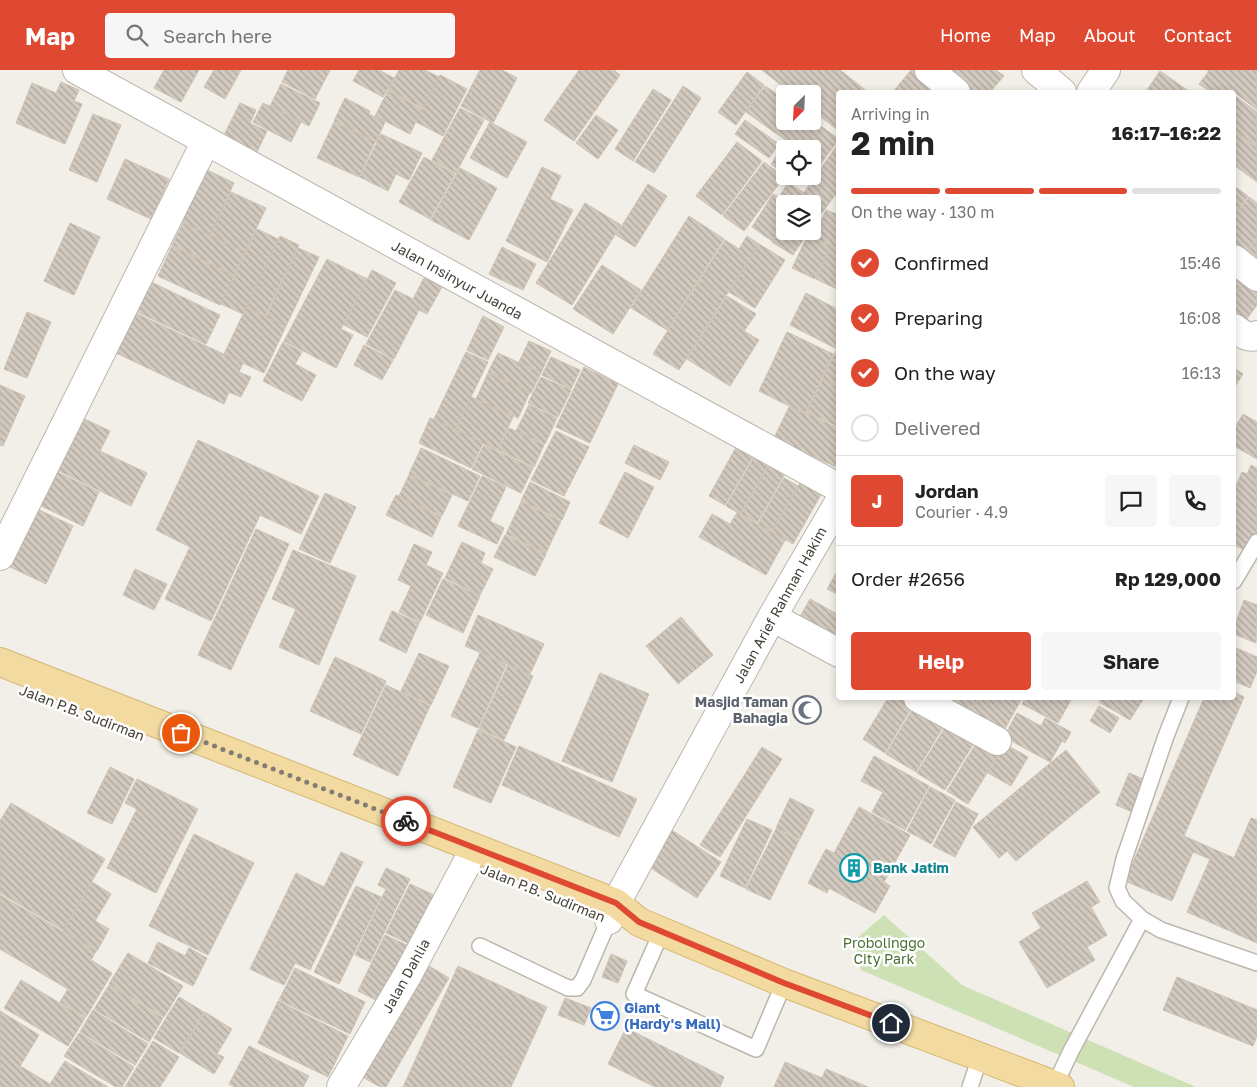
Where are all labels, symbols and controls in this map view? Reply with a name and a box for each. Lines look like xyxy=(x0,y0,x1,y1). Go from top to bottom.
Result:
search box xyxy=(105,13,455,58)
text: Map xyxy=(25,21,75,50)
icon: search xyxy=(123,21,151,49)
text: Search here xyxy=(163,24,272,47)
text: Home xyxy=(940,24,991,46)
text: Map xyxy=(1019,24,1056,46)
text: About xyxy=(1084,24,1136,46)
text: Contact xyxy=(1164,24,1232,46)
north arrow xyxy=(776,85,821,130)
map controls xyxy=(776,85,821,240)
text: Arriving in xyxy=(851,104,930,124)
text: 16:17–16:22 xyxy=(1112,121,1221,144)
text: 2 min xyxy=(851,124,935,162)
button: locate xyxy=(776,140,821,185)
button: layers xyxy=(776,195,821,240)
text: On the way · 130 m xyxy=(851,202,995,222)
street label: Jalan Insinyur Juanda xyxy=(389,236,526,323)
icon: check xyxy=(851,249,879,277)
text: Confirmed xyxy=(894,251,989,274)
text: 15:46 xyxy=(1180,253,1221,273)
icon: check xyxy=(851,304,879,332)
text: Preparing xyxy=(894,306,983,329)
text: 16:08 xyxy=(1179,308,1221,328)
icon: check xyxy=(851,359,879,387)
text: On the way xyxy=(894,361,996,384)
text: 16:13 xyxy=(1182,363,1221,383)
text: Delivered xyxy=(894,416,981,439)
button: chat xyxy=(1105,475,1157,527)
button: phone xyxy=(1169,475,1221,527)
text: Jordan xyxy=(915,479,979,502)
text: J xyxy=(872,489,882,512)
text: Courier · 4.9 xyxy=(915,502,1008,522)
street label: Jalan Arief Rahman Hakim xyxy=(729,524,830,686)
text: Order #2656 xyxy=(851,567,965,590)
text: Rp 129,000 xyxy=(1115,567,1221,590)
button: Help xyxy=(851,632,1031,690)
button: Share xyxy=(1041,632,1221,690)
street label: Jalan P.B. Sudirman xyxy=(17,681,147,744)
place label: Masjid Taman Bahagia xyxy=(695,693,788,726)
mosque icon: Masjid Taman Bahagia xyxy=(792,695,822,725)
pin xyxy=(160,712,202,754)
icon: bag xyxy=(167,719,195,747)
courier xyxy=(381,796,431,846)
icon: bike xyxy=(392,807,420,835)
building icon: Bank Jatim xyxy=(839,853,869,883)
place label: Bank Jatim xyxy=(873,859,949,876)
street label: Jalan P.B. Sudirman xyxy=(478,860,608,925)
park label: Probolinggo City Park xyxy=(843,934,925,967)
street label: Jalan Dahlia xyxy=(378,935,433,1016)
place label: Giant (Hardy's Mall) xyxy=(624,999,721,1032)
supermarket icon: Giant (Hardy's Mall) xyxy=(590,1001,620,1031)
pin xyxy=(870,1002,912,1044)
icon: home xyxy=(877,1009,905,1037)

